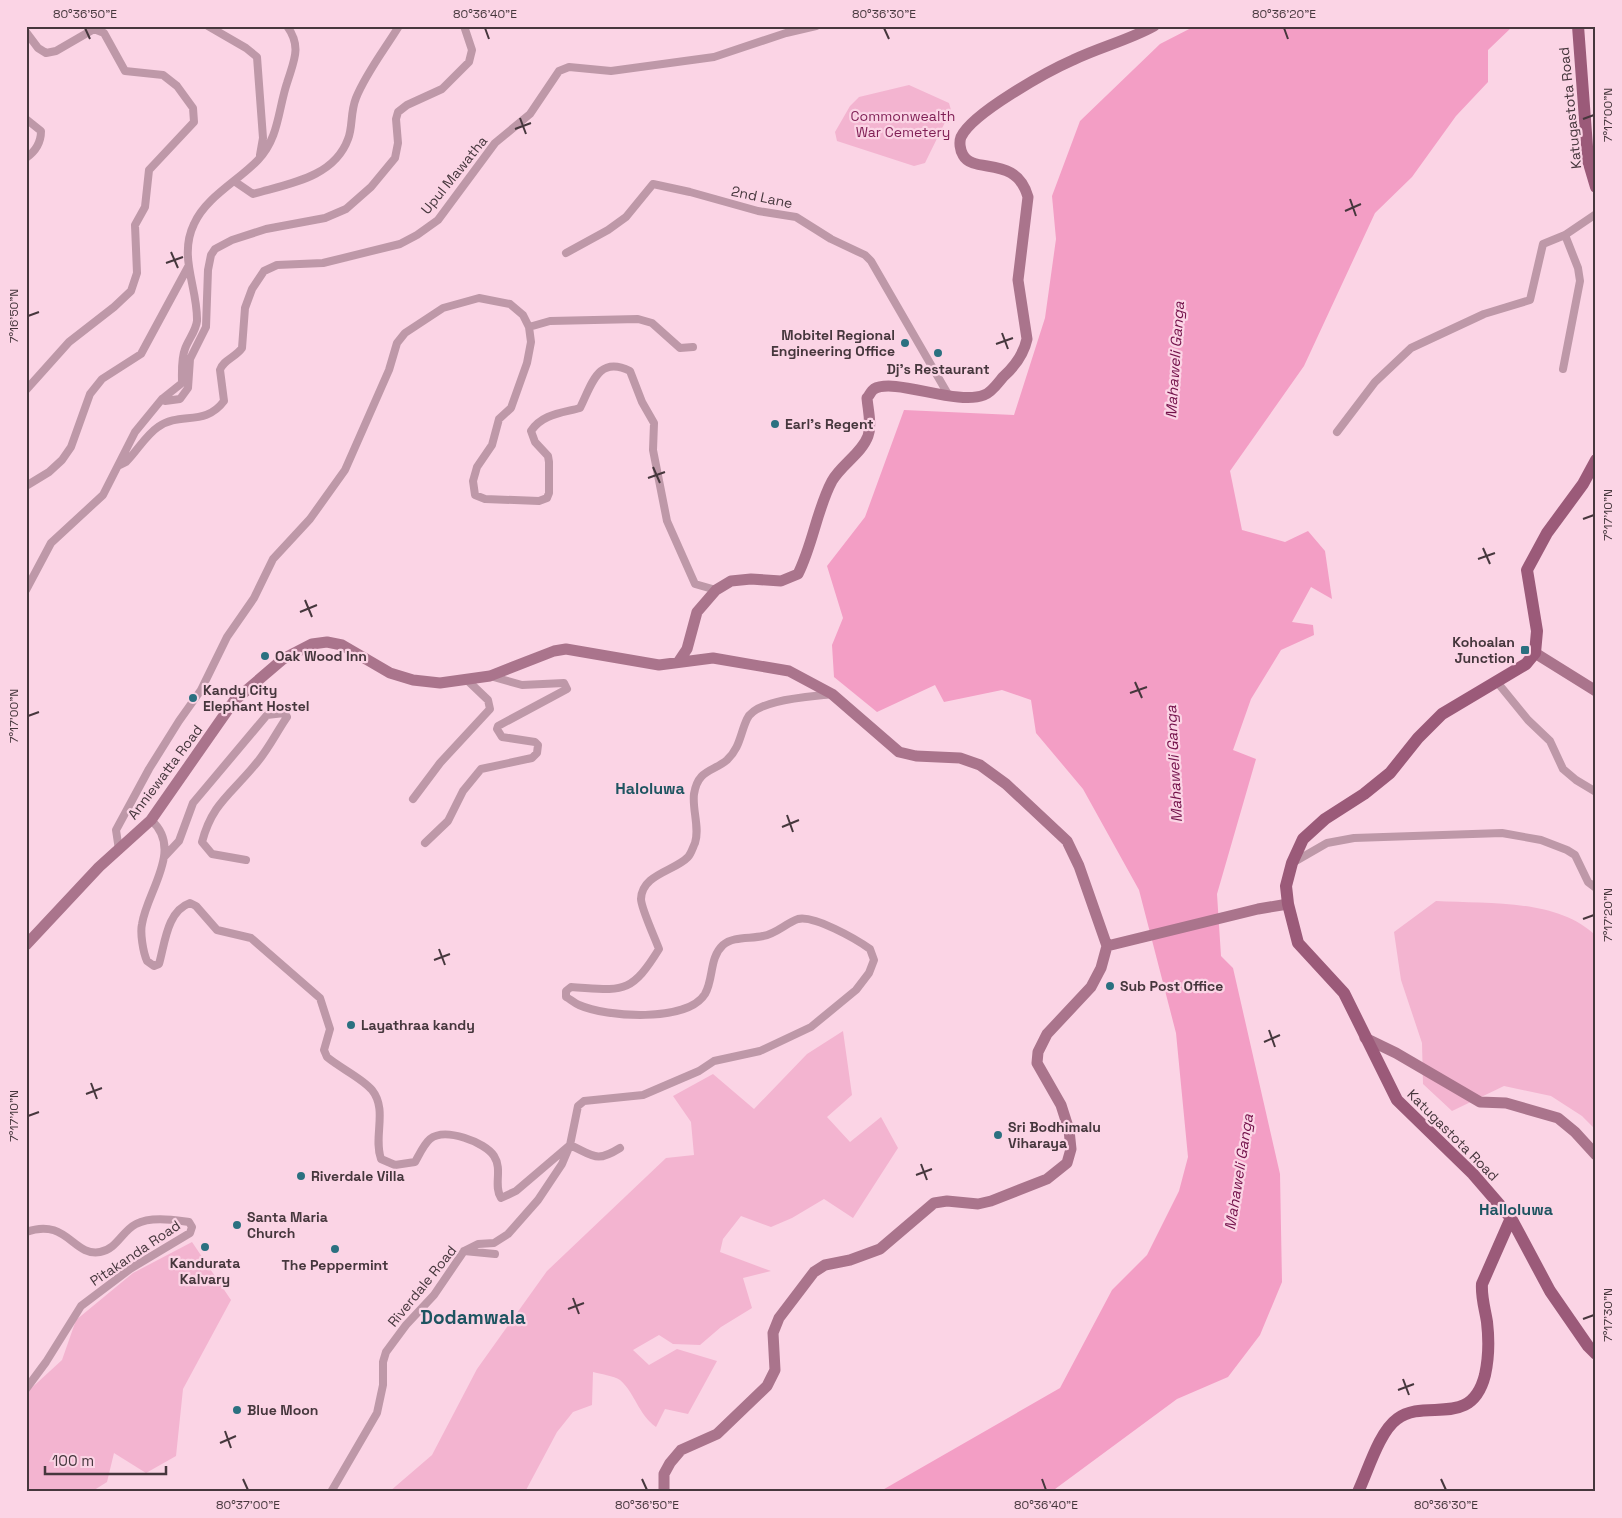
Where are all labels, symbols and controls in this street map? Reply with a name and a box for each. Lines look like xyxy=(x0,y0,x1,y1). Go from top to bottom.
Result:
text: 80°36'50"E xyxy=(53,6,117,22)
text: 80°36'40"E xyxy=(453,6,517,22)
text: 80°36'30"E xyxy=(852,6,916,22)
text: 80°36'20"E xyxy=(1252,6,1316,22)
street label: Katugastota Road xyxy=(1555,46,1585,170)
text: 7°17'00"N xyxy=(1600,88,1616,142)
park label: Commonwealth War Cemetery xyxy=(851,107,955,141)
street label: Upul Mawatha xyxy=(417,132,491,218)
street label: 2nd Lane xyxy=(730,182,794,212)
text: 7°16'50"N xyxy=(6,289,22,343)
water label: Mahaweli Ganga xyxy=(1161,300,1188,419)
place label: Mobitel Regional Engineering Office xyxy=(771,326,895,360)
marker: Mobitel Regional Engineering Office xyxy=(899,337,911,349)
marker: Dj's Restaurant xyxy=(932,347,944,359)
place label: Dj's Restaurant xyxy=(886,360,990,378)
place label: Earl's Regent xyxy=(785,415,874,433)
marker: Earl's Regent xyxy=(769,418,781,430)
text: 7°17'10"N xyxy=(1600,489,1616,541)
place label: Kohoalan Junction xyxy=(1452,633,1515,667)
marker: Kohoalan Junction xyxy=(1519,644,1531,656)
place label: Oak Wood Inn xyxy=(275,647,367,665)
marker: Oak Wood Inn xyxy=(259,650,271,662)
place label: Kandy City Elephant Hostel xyxy=(203,681,309,715)
text: 7°17'00"N xyxy=(6,689,22,743)
marker: Kandy City Elephant Hostel xyxy=(187,692,199,704)
water label: Mahaweli Ganga xyxy=(1161,705,1186,823)
street label: Anniewatta Road xyxy=(124,721,206,823)
district label: Haloluwa xyxy=(615,778,685,799)
text: 7°17'20"N xyxy=(1600,888,1616,942)
place label: Sub Post Office xyxy=(1120,977,1223,995)
marker: Sub Post Office xyxy=(1104,980,1116,992)
place label: Layathraa kandy xyxy=(361,1016,475,1034)
marker: Layathraa kandy xyxy=(345,1019,357,1031)
street label: Katugastota Road xyxy=(1403,1085,1503,1185)
text: 7°17'10"N xyxy=(6,1090,22,1142)
water label: Mahaweli Ganga xyxy=(1220,1112,1257,1231)
place label: Sri Bodhimalu Viharaya xyxy=(1008,1118,1101,1152)
marker: Sri Bodhimalu Viharaya xyxy=(992,1129,1004,1141)
place label: Riverdale Villa xyxy=(311,1167,405,1185)
marker: Riverdale Villa xyxy=(295,1170,307,1182)
district label: Halloluwa xyxy=(1479,1199,1553,1220)
place label: Santa Maria Church xyxy=(247,1208,328,1242)
street label: Pitakanda Road xyxy=(86,1216,184,1290)
marker: Santa Maria Church xyxy=(231,1219,243,1231)
marker: Kandurata Kalvary xyxy=(199,1241,211,1253)
street label: Riverdale Road xyxy=(384,1242,460,1330)
marker: The Peppermint xyxy=(329,1243,341,1255)
place label: Kandurata Kalvary xyxy=(170,1254,240,1288)
place label: The Peppermint xyxy=(282,1256,388,1274)
text: 7°17'30"N xyxy=(1600,1288,1616,1342)
district label: Dodamwala xyxy=(420,1305,526,1330)
place label: Blue Moon xyxy=(247,1401,318,1419)
marker: Blue Moon xyxy=(231,1404,243,1416)
scale bar xyxy=(45,1443,166,1475)
text: 100 m xyxy=(52,1451,94,1470)
text: 80°37'00"E xyxy=(216,1497,280,1513)
text: 80°36'50"E xyxy=(615,1497,679,1513)
text: 80°36'40"E xyxy=(1014,1497,1078,1513)
text: 80°36'30"E xyxy=(1414,1497,1478,1513)

